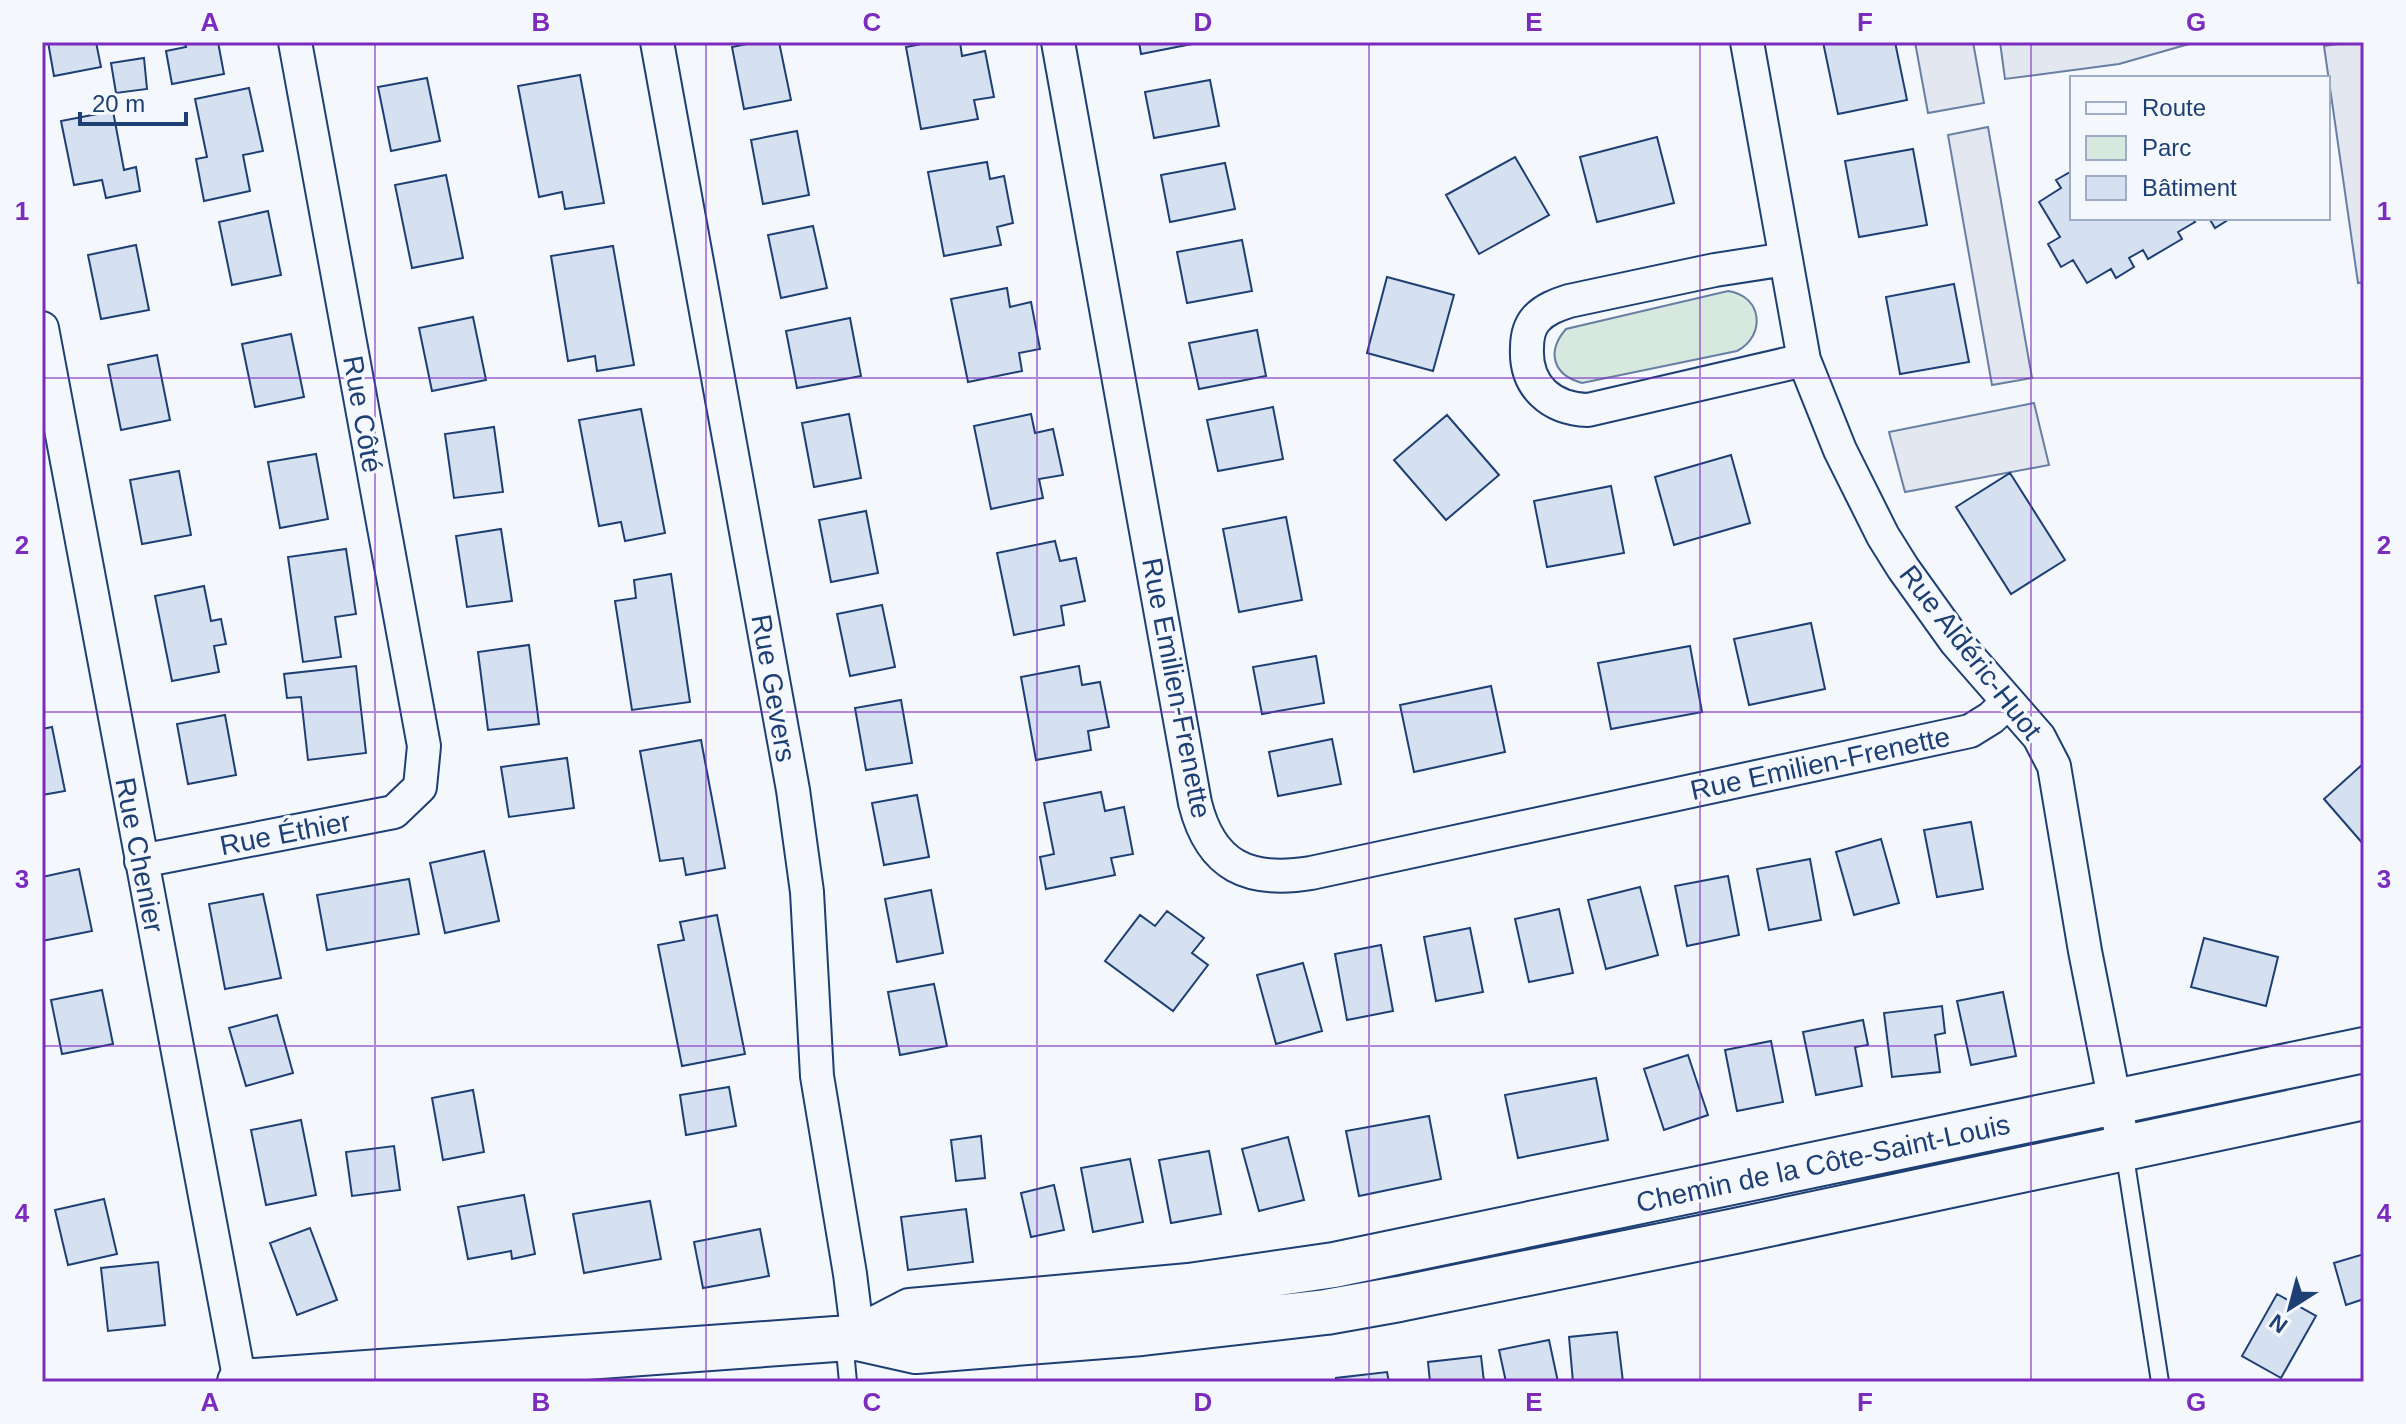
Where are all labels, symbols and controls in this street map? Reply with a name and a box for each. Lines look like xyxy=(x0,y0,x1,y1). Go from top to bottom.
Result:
text: A xyxy=(201,7,220,37)
text: B xyxy=(532,7,550,37)
text: C xyxy=(863,7,882,37)
text: D xyxy=(1194,7,1212,37)
text: E xyxy=(1525,7,1543,37)
text: F xyxy=(1857,7,1873,37)
text: G xyxy=(2186,7,2206,37)
scale bar xyxy=(80,76,186,126)
legend xyxy=(2070,76,2330,220)
text: 20 m xyxy=(92,90,145,117)
text: Route xyxy=(2142,94,2206,121)
text: Parc xyxy=(2142,134,2191,161)
text: Bâtiment xyxy=(2142,174,2237,201)
text: 1 xyxy=(15,196,29,226)
text: 1 xyxy=(2377,196,2391,226)
street label: Rue Côté xyxy=(337,353,388,475)
text: 2 xyxy=(15,530,29,560)
text: 2 xyxy=(2377,530,2391,560)
street label: Rue Emilien-Frenette xyxy=(1136,555,1217,821)
street label: Rue Aldéric-Huot xyxy=(1893,559,2048,745)
street label: Rue Gevers xyxy=(745,612,802,764)
street label: Rue Emilien-Frenette xyxy=(1687,721,1953,806)
street label: Rue Chenier xyxy=(109,775,170,935)
street label: Rue Éthier xyxy=(217,806,353,861)
text: 3 xyxy=(15,864,29,894)
text: 3 xyxy=(2377,864,2391,894)
street label: Chemin de la Côte-Saint-Louis xyxy=(1633,1109,2013,1218)
text: 4 xyxy=(15,1198,30,1228)
text: 4 xyxy=(2377,1198,2392,1228)
north arrow xyxy=(2250,1268,2330,1348)
text: N xyxy=(2265,1309,2292,1339)
text: A xyxy=(201,1387,220,1417)
text: B xyxy=(532,1387,550,1417)
text: C xyxy=(863,1387,882,1417)
text: D xyxy=(1194,1387,1212,1417)
text: E xyxy=(1525,1387,1543,1417)
text: F xyxy=(1857,1387,1873,1417)
text: G xyxy=(2186,1387,2206,1417)

